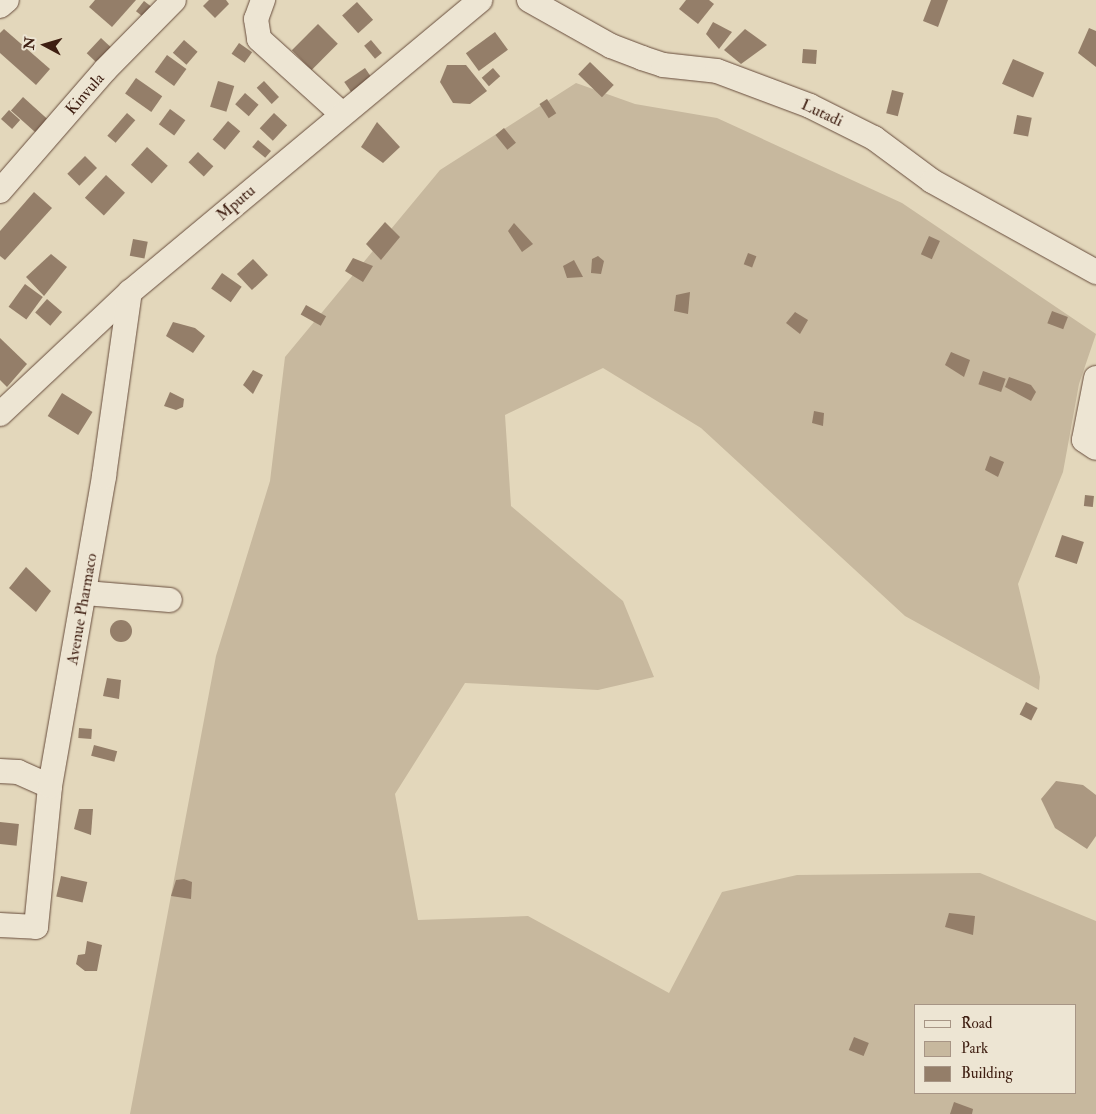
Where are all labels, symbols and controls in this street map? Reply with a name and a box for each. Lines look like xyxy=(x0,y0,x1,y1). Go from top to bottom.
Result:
north arrow xyxy=(20,20,70,70)
text: N xyxy=(20,36,39,51)
street label: Kinvula xyxy=(62,69,108,119)
street label: Lutadi xyxy=(798,95,846,131)
street label: Mputu xyxy=(213,181,259,225)
street label: Avenue Pharmaco xyxy=(63,552,101,666)
legend xyxy=(914,1004,1076,1094)
text: Road xyxy=(961,1014,992,1033)
text: Park xyxy=(961,1039,988,1058)
text: Building xyxy=(961,1064,1013,1083)

